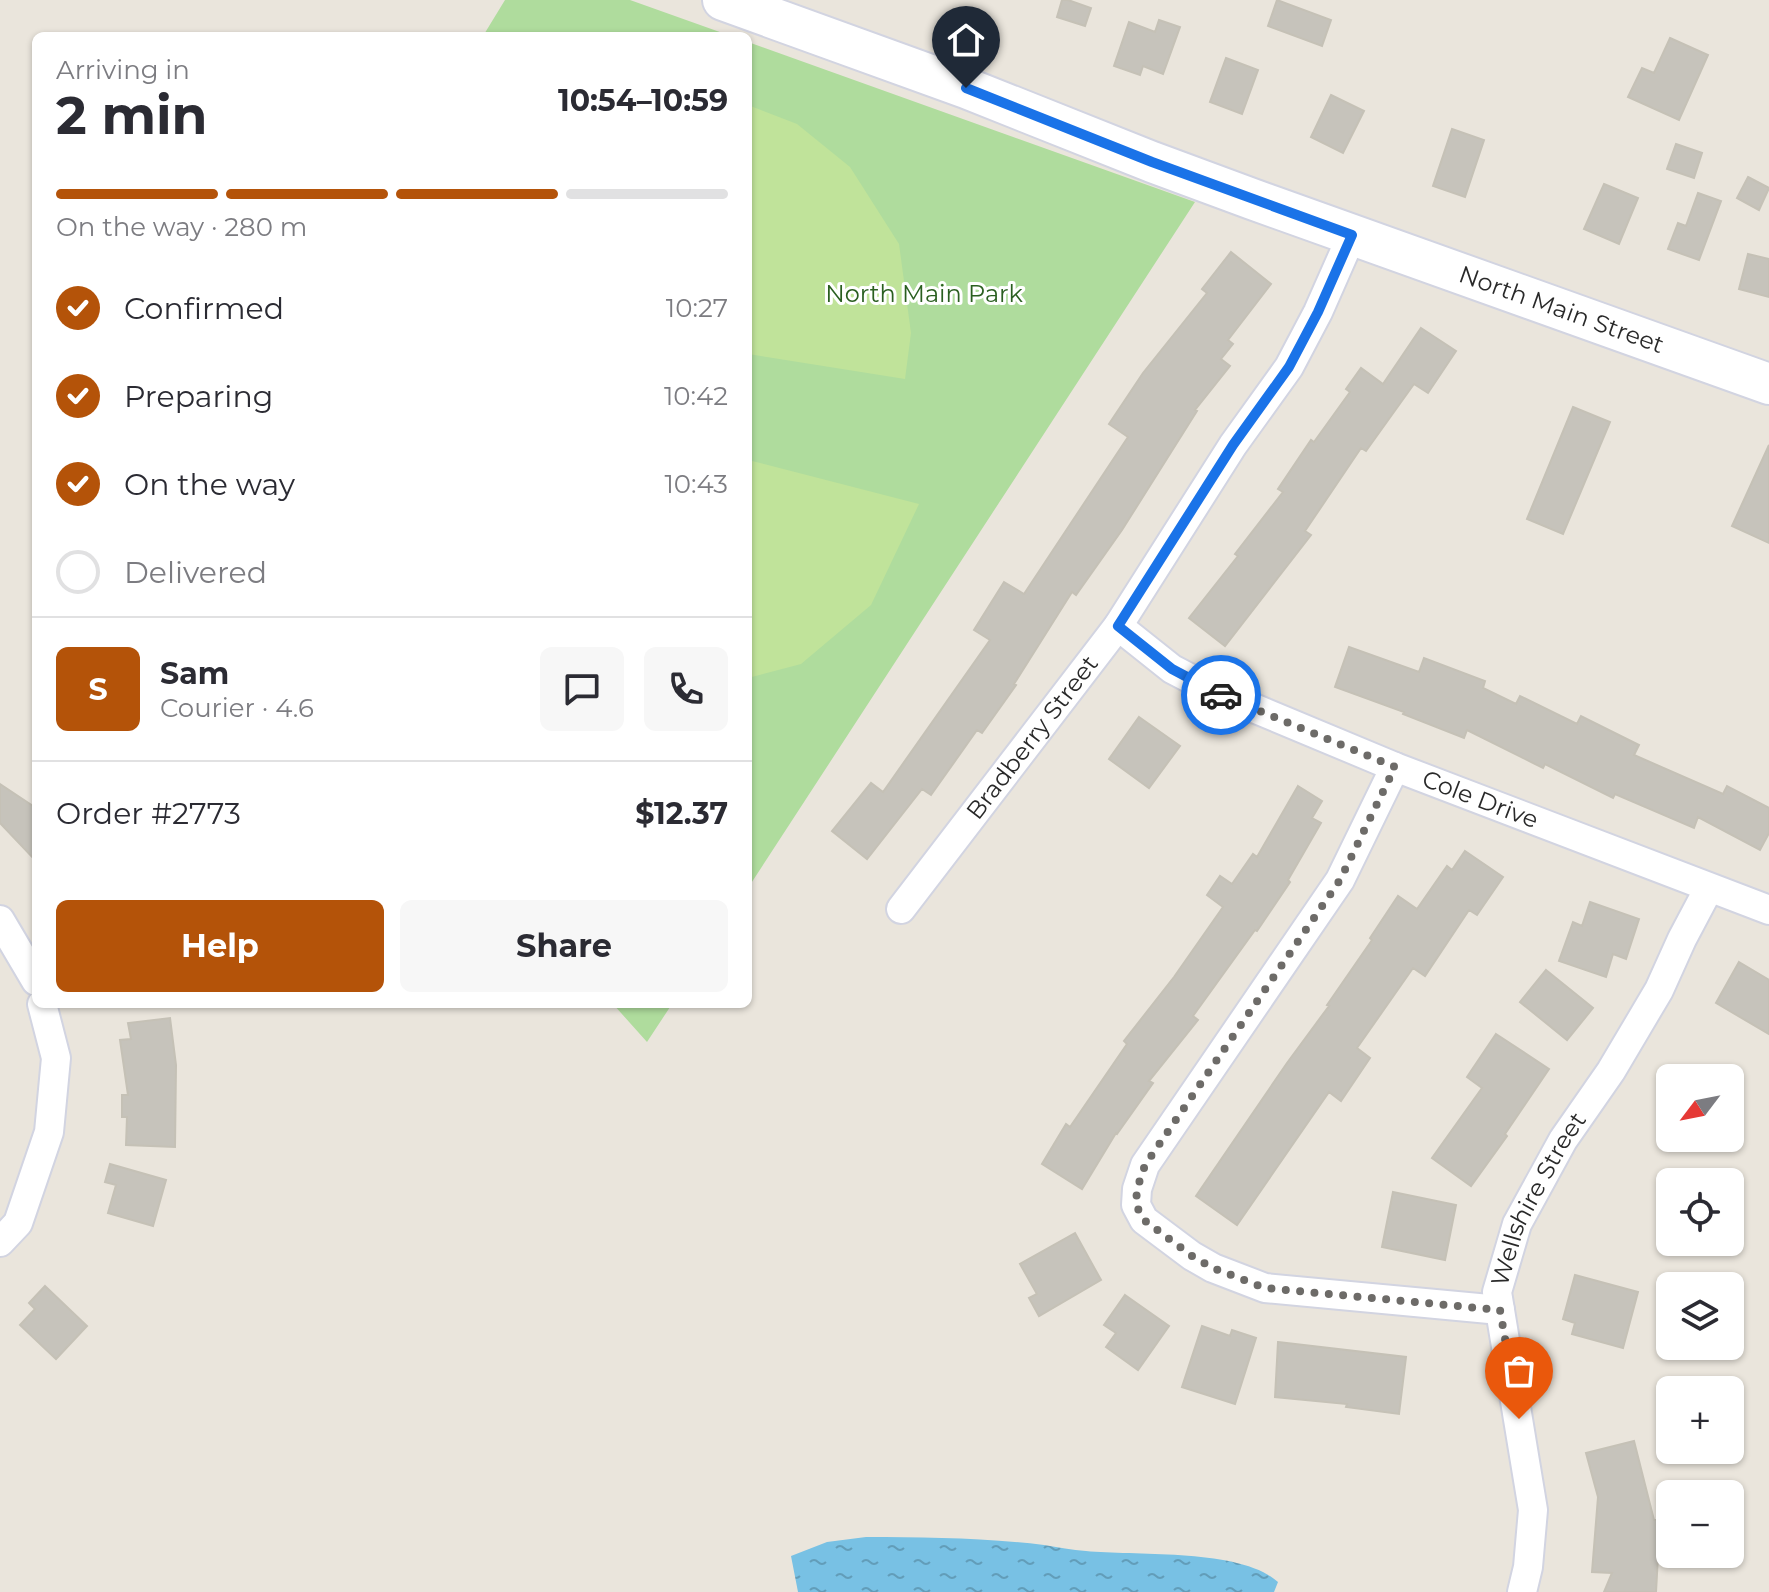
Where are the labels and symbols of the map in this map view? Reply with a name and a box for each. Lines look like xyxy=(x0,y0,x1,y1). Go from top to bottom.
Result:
pin xyxy=(932,6,1000,88)
street label: North Main Street xyxy=(1455,259,1668,359)
park label: North Main Park xyxy=(825,279,1023,308)
street label: Bradberry Street xyxy=(960,649,1104,825)
courier xyxy=(1181,655,1261,735)
street label: Cole Drive xyxy=(1418,764,1542,834)
north arrow xyxy=(1656,1064,1744,1152)
street label: Wellshire Street xyxy=(1485,1106,1592,1289)
pin xyxy=(1485,1337,1553,1419)

